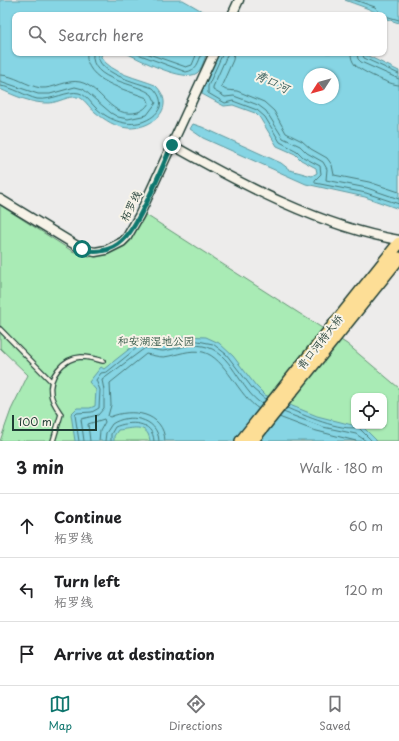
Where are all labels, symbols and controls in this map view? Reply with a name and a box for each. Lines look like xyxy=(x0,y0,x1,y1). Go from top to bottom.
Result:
search box xyxy=(12,12,387,56)
icon: search xyxy=(26,23,48,45)
text: Search here xyxy=(58,23,144,46)
water label: 青口河 xyxy=(252,65,294,98)
north arrow xyxy=(303,68,339,104)
route end xyxy=(163,136,181,154)
street label: 柘罗线 xyxy=(115,187,146,224)
route start xyxy=(73,240,91,258)
street label: 青口河特大桥 xyxy=(293,310,347,373)
park label: 和安湖湿地公园 xyxy=(118,332,195,349)
map controls xyxy=(351,393,387,429)
button: locate xyxy=(351,393,387,429)
scale bar xyxy=(12,413,97,432)
text: 100 m xyxy=(18,413,52,430)
text: 3 min xyxy=(16,454,64,480)
text: Walk · 180 m xyxy=(300,458,383,477)
text: Continue xyxy=(54,505,122,528)
icon: ahead xyxy=(16,515,38,537)
text: 60 m xyxy=(349,516,383,535)
text: 柘罗线 xyxy=(54,528,93,547)
text: Turn left xyxy=(54,569,120,592)
icon: left xyxy=(16,579,38,601)
text: 120 m xyxy=(344,580,383,599)
text: 柘罗线 xyxy=(54,592,93,611)
text: Arrive at destination xyxy=(54,642,215,665)
icon: arrive xyxy=(16,643,38,665)
tab: Map xyxy=(48,693,72,734)
tab: Directions xyxy=(169,693,222,734)
tab: Saved xyxy=(319,693,351,734)

